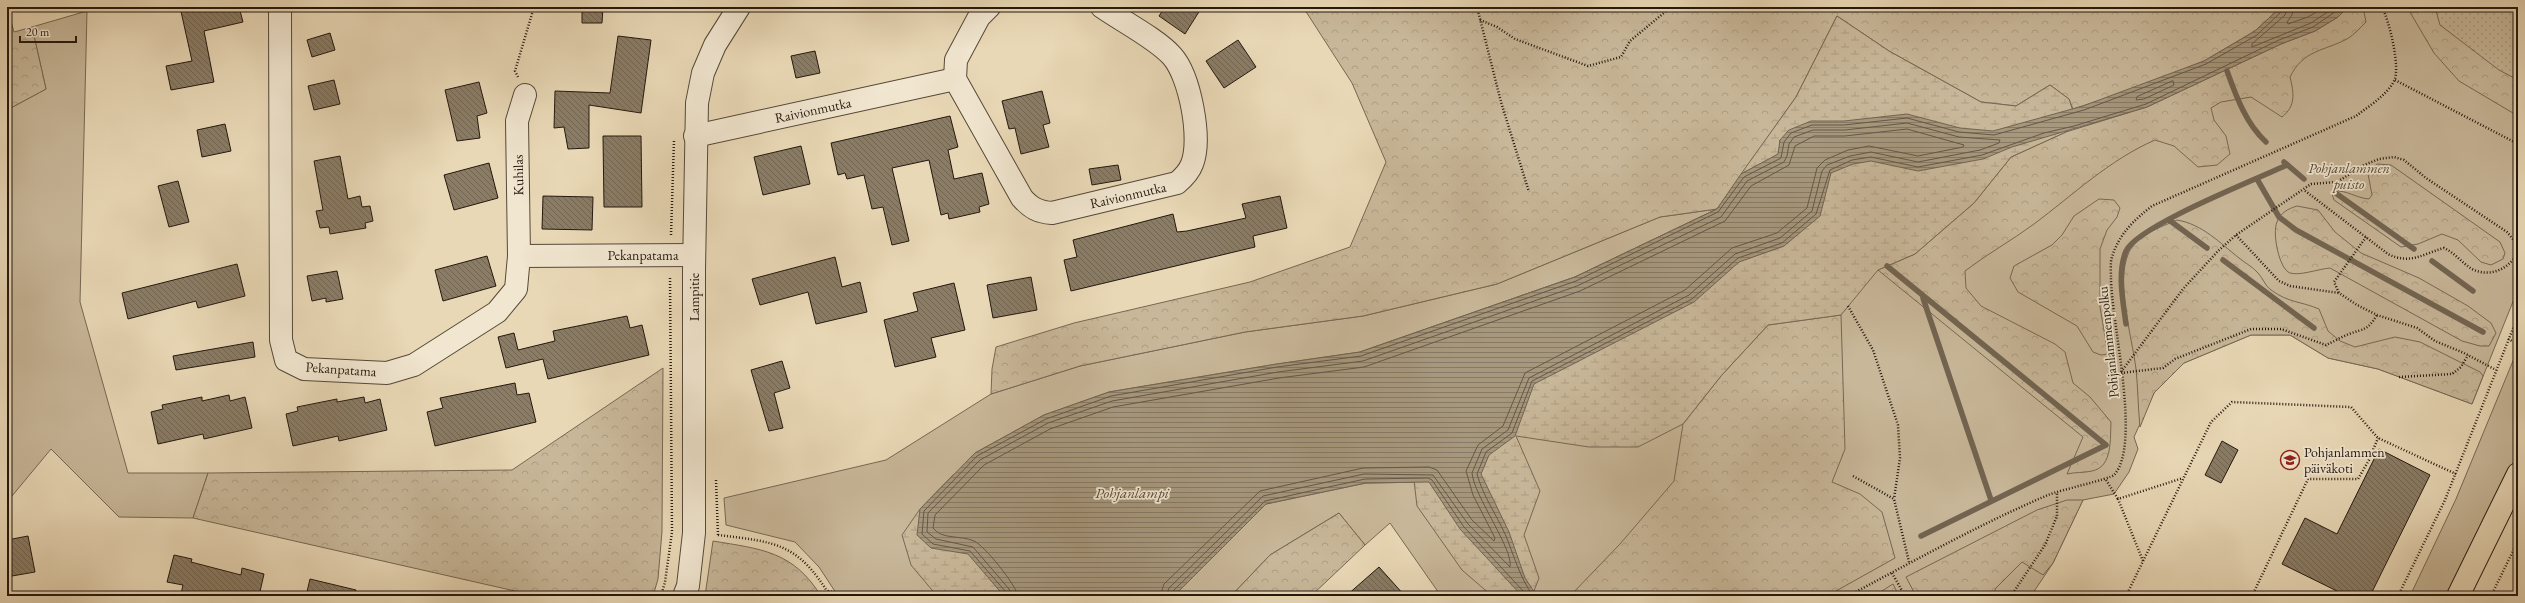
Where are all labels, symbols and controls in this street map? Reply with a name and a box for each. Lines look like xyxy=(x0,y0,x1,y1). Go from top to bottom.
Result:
scale bar xyxy=(20,18,76,44)
text: 20 m xyxy=(26,24,50,40)
street label: Raivionmutka xyxy=(773,93,853,127)
street label: Kuhilas xyxy=(509,154,527,196)
park label: Pohjanlammen puisto xyxy=(2308,159,2390,193)
street label: Raivionmutka xyxy=(1088,177,1168,213)
street label: Pekanpatama xyxy=(607,246,679,264)
street label: Lampitie xyxy=(685,272,703,321)
street label: Pohjanlammenpolku xyxy=(2093,285,2123,399)
street label: Pekanpatama xyxy=(305,358,377,380)
place label: Pohjanlammen päiväkoti xyxy=(2304,443,2385,477)
school or university icon: Pohjanlammen päiväkoti xyxy=(2279,449,2301,471)
water label: Pohjanlampi xyxy=(1095,483,1170,502)

